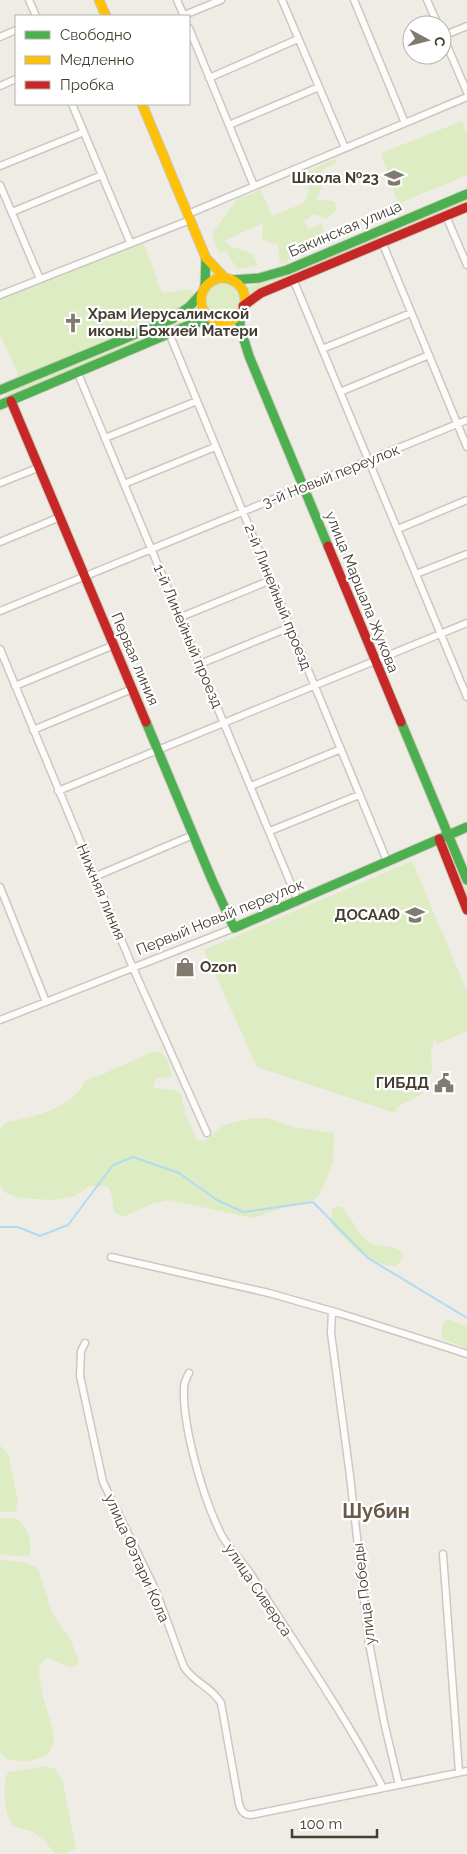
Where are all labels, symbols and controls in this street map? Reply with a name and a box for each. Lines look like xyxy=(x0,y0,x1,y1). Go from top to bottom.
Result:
legend xyxy=(15,15,190,105)
north arrow xyxy=(402,15,452,65)
text: Свободно xyxy=(60,26,132,44)
text: С xyxy=(431,36,448,48)
text: Медленно xyxy=(60,51,134,69)
text: Пробка xyxy=(60,76,114,94)
school or university icon: Школа №23 xyxy=(383,167,405,189)
place label: Школа №23 xyxy=(292,169,379,187)
street label: Бакинская улица xyxy=(286,197,404,261)
place label: Храм Иерусалимской иконы Божией Матери xyxy=(87,305,258,340)
church icon: Храм Иерусалимской иконы Божией Матери xyxy=(62,312,84,334)
street label: 3-й Новый переулок xyxy=(260,440,402,512)
street label: улица Маршала Жукова xyxy=(321,509,403,675)
street label: 2-й Линейный проезд xyxy=(240,521,316,673)
street label: 1-й Линейный проезд xyxy=(150,561,227,711)
street label: Первая линия xyxy=(107,610,163,708)
street label: Нижняя линия xyxy=(73,841,129,943)
street label: Первый Новый переулок xyxy=(134,875,307,959)
school or university icon: ДОСААФ xyxy=(404,904,426,926)
place label: ДОСААФ xyxy=(335,906,400,924)
shop icon: Ozon xyxy=(174,956,196,978)
place label: Ozon xyxy=(200,958,237,976)
public building icon: ГИБДД xyxy=(433,1072,455,1094)
place label: ГИБДД xyxy=(376,1074,429,1092)
street label: улица Фэтари Кола xyxy=(101,1491,173,1625)
district label: Шубин xyxy=(342,1499,410,1523)
street label: улица Сиверса xyxy=(220,1540,296,1640)
street label: улица Победы xyxy=(349,1542,379,1646)
scale bar xyxy=(292,1806,377,1838)
text: 100 m xyxy=(300,1815,342,1833)

